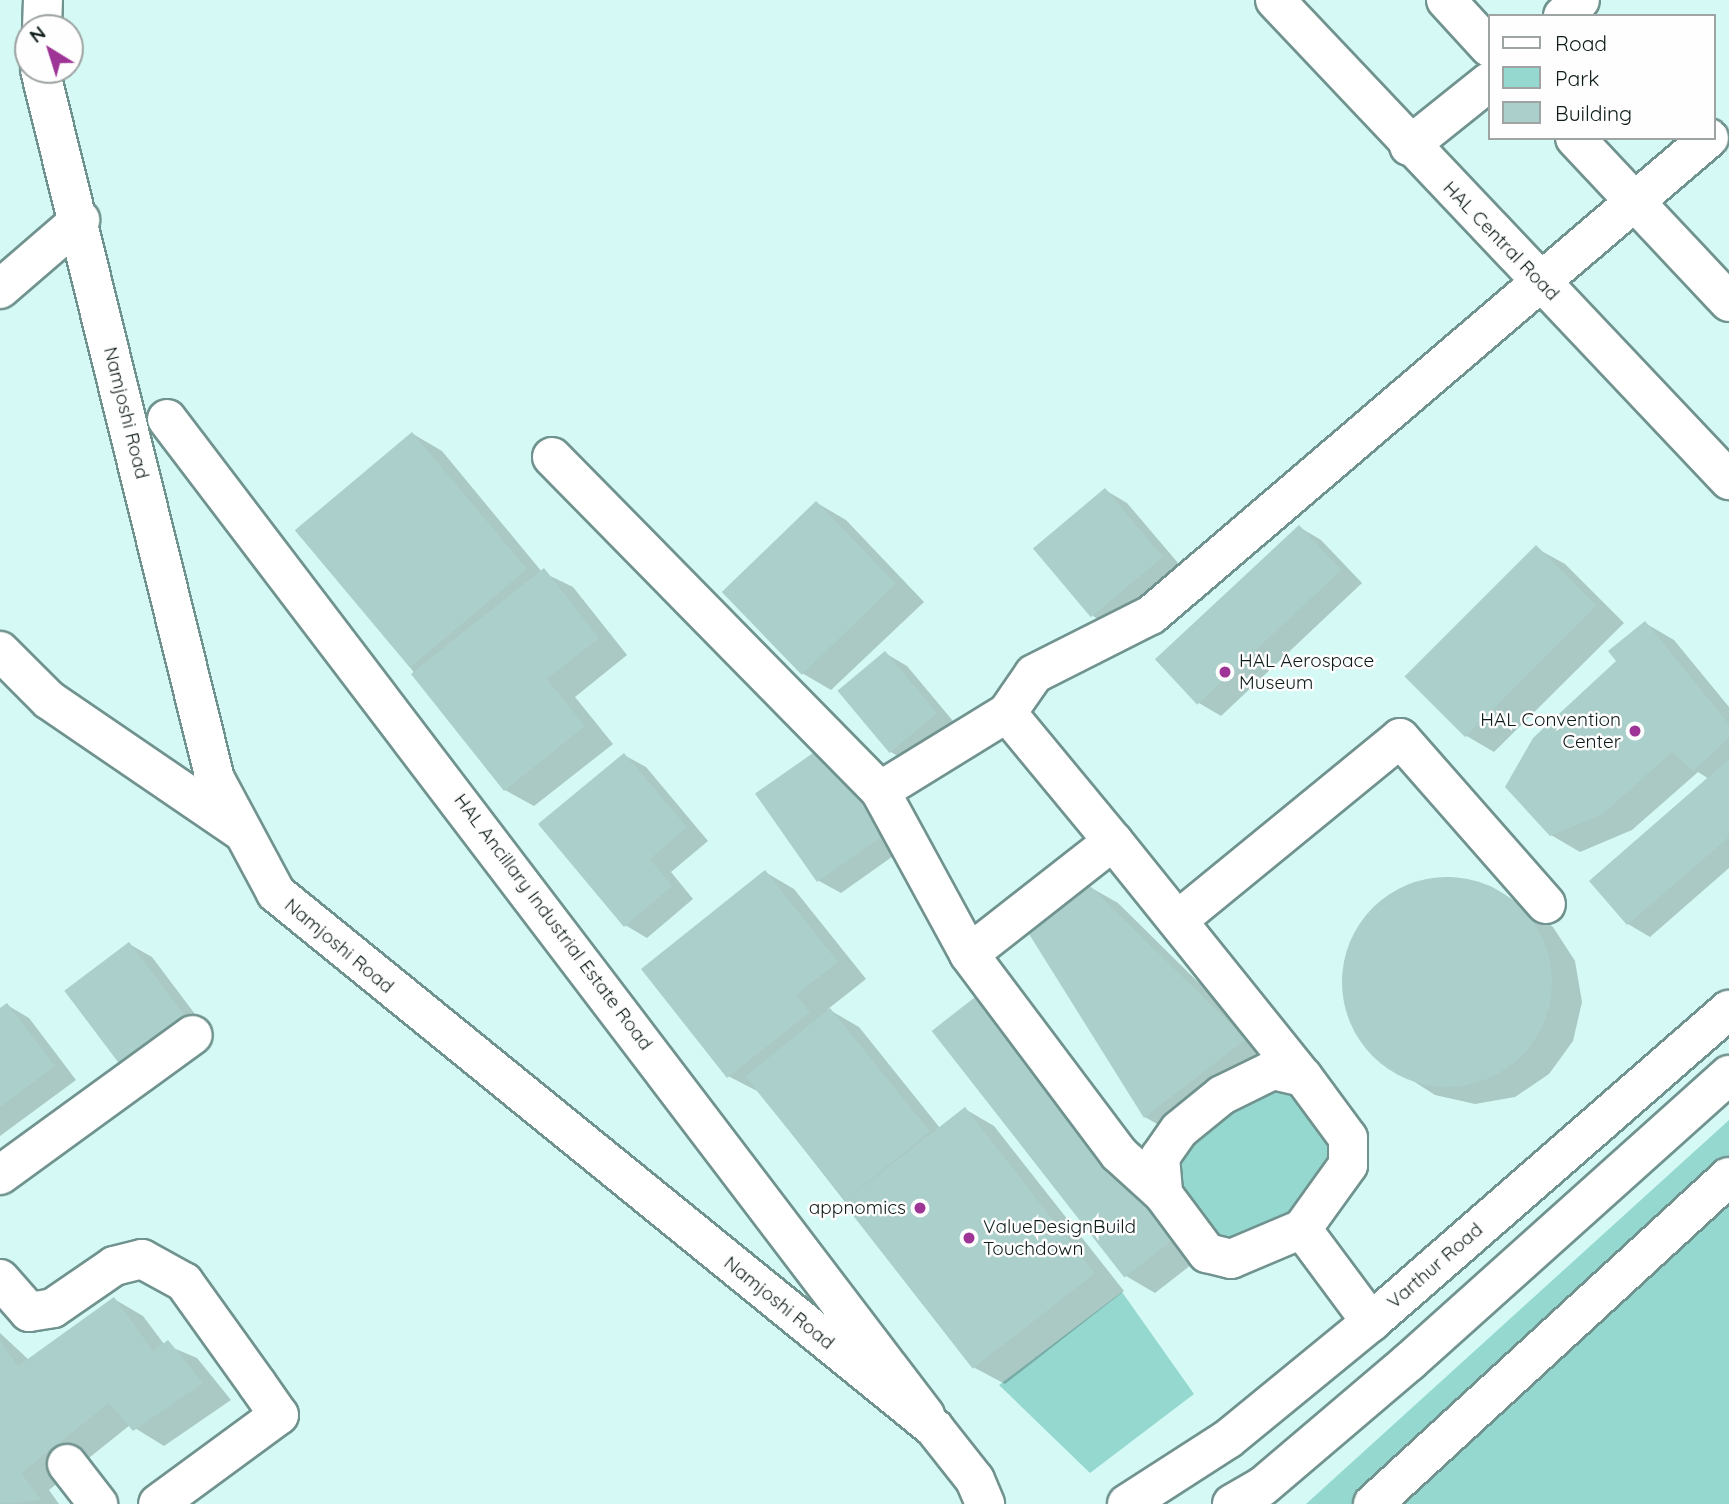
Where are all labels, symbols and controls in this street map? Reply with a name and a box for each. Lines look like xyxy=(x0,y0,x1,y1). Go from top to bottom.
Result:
north arrow xyxy=(14,14,84,84)
legend xyxy=(1488,14,1715,140)
text: N xyxy=(24,20,50,48)
text: Road xyxy=(1555,30,1607,56)
text: Park xyxy=(1555,65,1599,91)
text: Building xyxy=(1555,100,1632,126)
street label: HAL Central Road xyxy=(1438,177,1564,305)
street label: Namjoshi Road xyxy=(99,345,153,481)
place label: HAL Aerospace Museum xyxy=(1239,650,1374,694)
marker: HAL Aerospace Museum xyxy=(1217,664,1233,680)
place label: HAL Convention Center xyxy=(1480,709,1621,753)
marker: HAL Convention Center xyxy=(1627,723,1643,739)
street label: HAL Ancillary Industrial Estate Road xyxy=(449,789,657,1055)
street label: Namjoshi Road xyxy=(280,894,398,998)
place label: appnomics xyxy=(809,1197,906,1219)
marker: appnomics xyxy=(912,1200,928,1216)
place label: ValueDesignBuild Touchdown xyxy=(983,1216,1136,1260)
street label: Varthur Road xyxy=(1383,1218,1487,1314)
marker: ValueDesignBuild Touchdown xyxy=(961,1230,977,1246)
street label: Namjoshi Road xyxy=(719,1252,839,1354)

